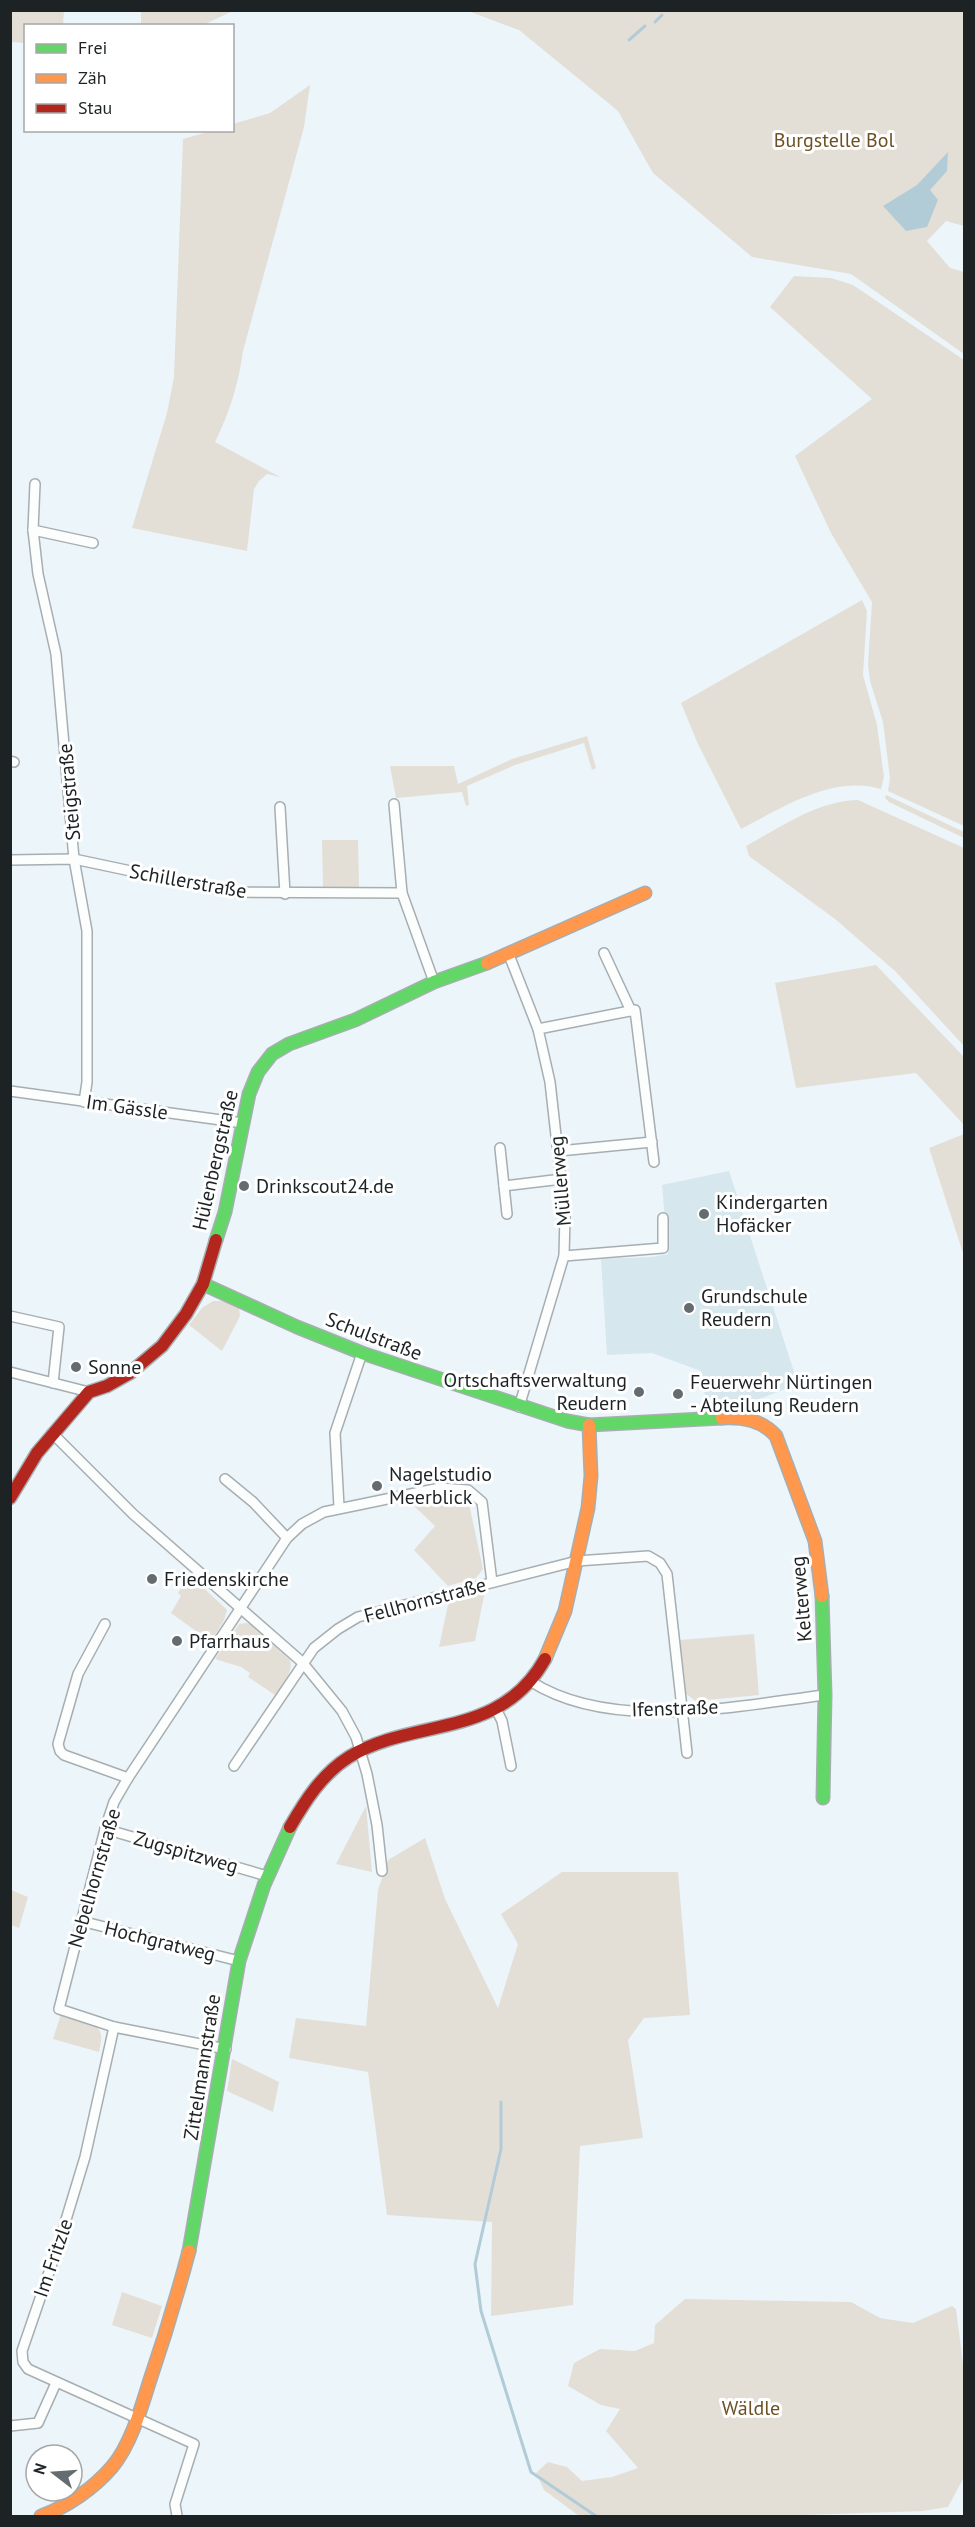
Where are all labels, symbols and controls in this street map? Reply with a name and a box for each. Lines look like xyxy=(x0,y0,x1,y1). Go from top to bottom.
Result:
legend xyxy=(24,24,234,132)
text: Frei xyxy=(78,36,107,59)
text: Zäh xyxy=(78,66,107,89)
text: Stau xyxy=(78,96,112,119)
park label: Burgstelle Bol xyxy=(774,127,894,153)
street label: Steigstraße xyxy=(52,742,86,842)
street label: Schillerstraße xyxy=(127,858,249,904)
street label: Hülenbergstraße xyxy=(186,1087,244,1233)
street label: Im Gässle xyxy=(84,1088,170,1126)
street label: Müllerweg xyxy=(543,1135,577,1227)
place label: Drinkscout24.de xyxy=(256,1173,394,1199)
marker: Drinkscout24.de xyxy=(237,1179,251,1193)
place label: Kindergarten Hofäcker xyxy=(716,1189,828,1238)
marker: Kindergarten Hofäcker xyxy=(697,1207,711,1221)
place label: Grundschule Reudern xyxy=(701,1283,808,1332)
marker: Grundschule Reudern xyxy=(682,1301,696,1315)
street label: Schulstraße xyxy=(322,1306,426,1366)
place label: Sonne xyxy=(88,1354,141,1380)
marker: Sonne xyxy=(69,1360,83,1374)
place label: Ortschaftsverwaltung Reudern xyxy=(444,1367,627,1416)
place label: Feuerwehr Nürtingen - Abteilung Reudern xyxy=(690,1369,873,1418)
marker: Ortschaftsverwaltung Reudern xyxy=(632,1385,646,1399)
marker: Feuerwehr Nürtingen - Abteilung Reudern xyxy=(671,1387,685,1401)
place label: Nagelstudio Meerblick xyxy=(389,1461,492,1510)
marker: Nagelstudio Meerblick xyxy=(370,1479,384,1493)
street label: Kelterweg xyxy=(784,1555,818,1643)
place label: Friedenskirche xyxy=(164,1566,289,1592)
street label: Fellhornstraße xyxy=(361,1571,489,1629)
marker: Friedenskirche xyxy=(145,1572,159,1586)
place label: Pfarrhaus xyxy=(189,1628,270,1654)
marker: Pfarrhaus xyxy=(170,1634,184,1648)
street label: Ifenstraße xyxy=(631,1693,719,1723)
street label: Nebelhornstraße xyxy=(62,1805,126,1951)
street label: Zugspitzweg xyxy=(131,1825,241,1879)
street label: Hochgratweg xyxy=(102,1915,218,1967)
street label: Zittelmannstraße xyxy=(178,1992,226,2142)
street label: Im Fritzle xyxy=(27,2215,79,2301)
park label: Wäldle xyxy=(722,2395,780,2421)
north arrow xyxy=(24,2443,84,2503)
text: N xyxy=(29,2461,51,2477)

